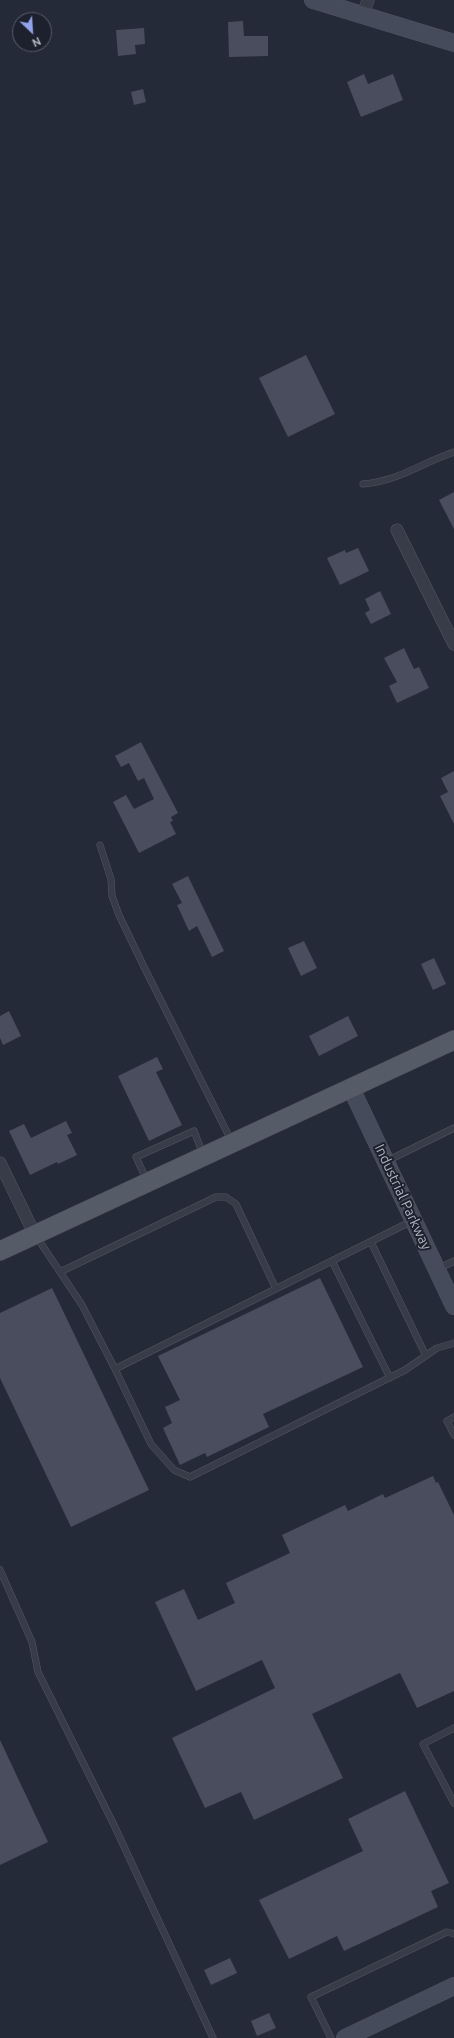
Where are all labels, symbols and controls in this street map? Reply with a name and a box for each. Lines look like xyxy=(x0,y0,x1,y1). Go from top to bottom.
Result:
north arrow xyxy=(12,12,52,52)
text: N xyxy=(30,35,43,49)
street label: Industrial Parkway xyxy=(371,1141,435,1253)

